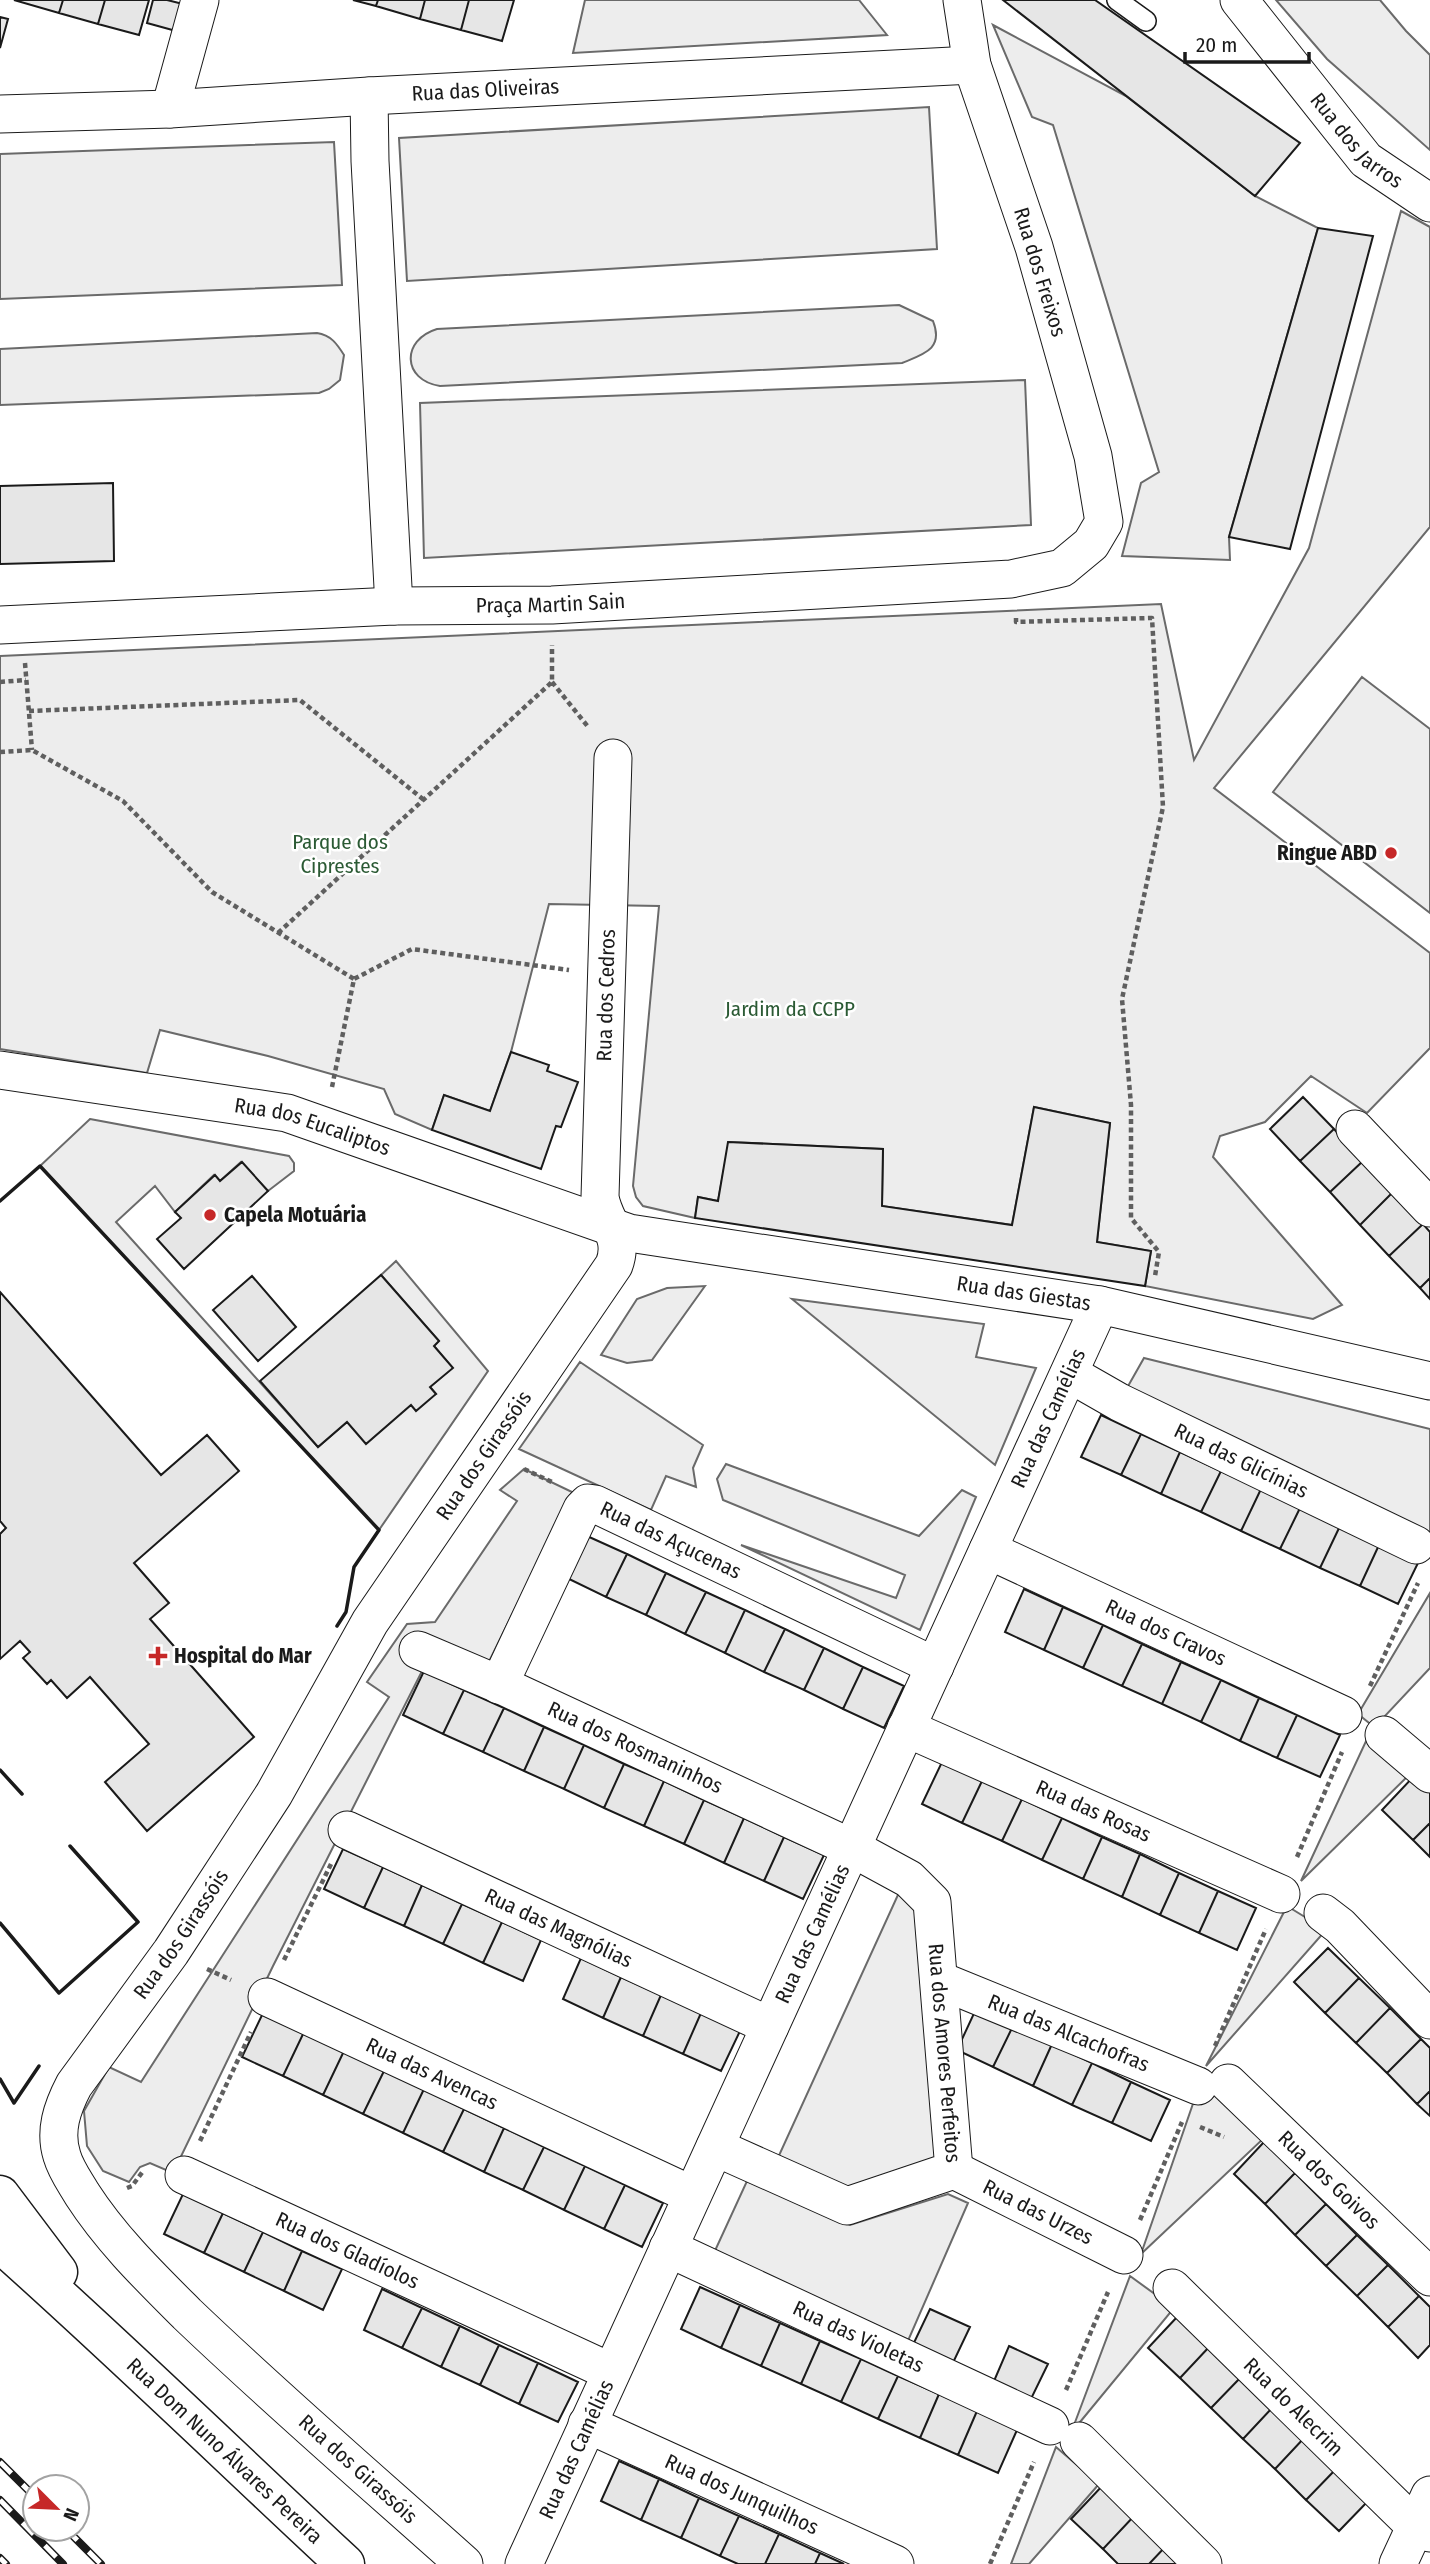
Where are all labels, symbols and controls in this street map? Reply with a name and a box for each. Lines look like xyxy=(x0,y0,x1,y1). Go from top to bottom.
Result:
scale bar xyxy=(1185,21,1309,65)
text: 20 m xyxy=(1196,32,1237,58)
street label: Rua das Oliveiras xyxy=(411,73,560,107)
street label: Rua dos Jarros xyxy=(1305,87,1408,194)
street label: Rua dos Freixos xyxy=(1008,204,1072,340)
street label: Praça Martin Sain xyxy=(476,588,626,618)
park label: Parque dos Ciprestes xyxy=(292,829,388,879)
place label: Ringue ABD xyxy=(1277,840,1377,866)
marker: Ringue ABD xyxy=(1383,845,1399,861)
street label: Rua dos Cedros xyxy=(591,929,621,1062)
park label: Jardim da CCPP xyxy=(725,996,855,1022)
street label: Rua dos Eucaliptos xyxy=(233,1092,394,1161)
place label: Capela Motuária xyxy=(224,1202,366,1228)
marker: Capela Motuária xyxy=(202,1207,218,1223)
street label: Rua das Giestas xyxy=(955,1270,1093,1316)
street label: Rua das Camélias xyxy=(1005,1344,1091,1492)
street label: Rua dos Girassóis xyxy=(430,1386,537,1525)
street label: Rua das Glicínias xyxy=(1170,1417,1312,1504)
street label: Rua das Açucenas xyxy=(596,1495,745,1585)
street label: Rua dos Cravos xyxy=(1101,1593,1230,1672)
place label: Hospital do Mar xyxy=(174,1643,312,1669)
marker: Hospital do Mar xyxy=(148,1646,168,1666)
street label: Rua dos Rosmaninhos xyxy=(543,1696,727,1799)
street label: Rua das Rosas xyxy=(1032,1774,1155,1848)
street label: Rua das Camélias xyxy=(769,1860,855,2008)
street label: Rua dos Girassóis xyxy=(128,1865,234,2004)
street label: Rua das Magnólias xyxy=(480,1883,636,1973)
street label: Rua dos Amores Perfeitos xyxy=(922,1942,966,2164)
street label: Rua das Alcachofras xyxy=(984,1988,1153,2078)
street label: Rua das Avencas xyxy=(362,2032,502,2116)
street label: Rua dos Goivos xyxy=(1273,2125,1385,2235)
street label: Rua das Urzes xyxy=(979,2174,1098,2251)
street label: Rua dos Gladíolos xyxy=(272,2206,423,2295)
street label: Rua das Violetas xyxy=(789,2295,928,2378)
street label: Rua Dom Nuno Álvares Pereira xyxy=(121,2352,328,2549)
street label: Rua do Alecrim xyxy=(1238,2352,1349,2462)
street label: Rua das Camélias xyxy=(533,2376,620,2523)
street label: Rua dos Girassóis xyxy=(293,2409,423,2529)
street label: Rua dos Junquilhos xyxy=(661,2448,823,2541)
north arrow xyxy=(21,2473,91,2543)
text: N xyxy=(58,2505,84,2525)

